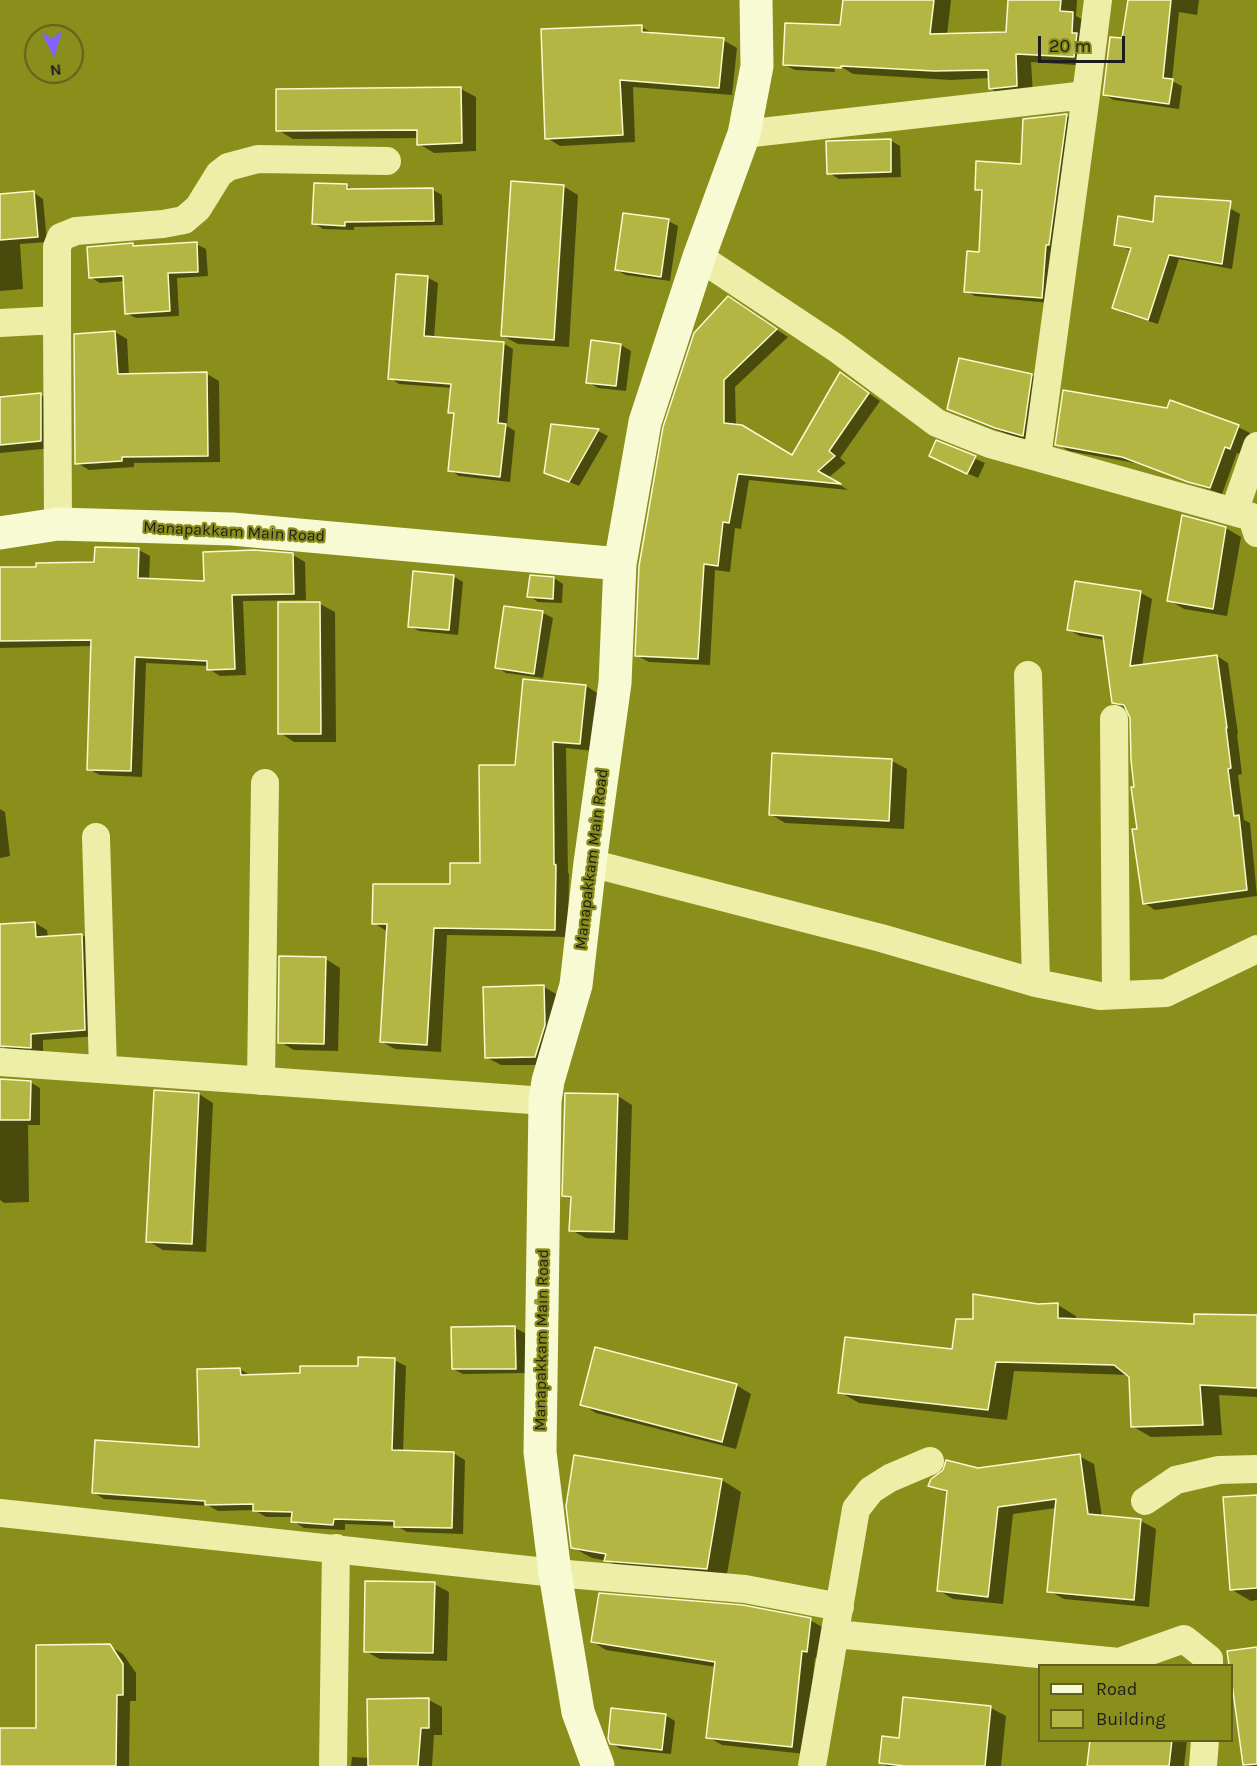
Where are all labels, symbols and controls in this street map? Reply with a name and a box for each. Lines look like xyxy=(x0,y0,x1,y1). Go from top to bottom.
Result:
north arrow xyxy=(24,24,84,84)
scale bar xyxy=(1041,24,1128,62)
text: 20 m xyxy=(1049,35,1091,57)
text: N xyxy=(49,60,62,80)
street label: Manapakkam Main Road xyxy=(143,518,325,546)
street label: Manapakkam Main Road xyxy=(571,768,613,950)
street label: Manapakkam Main Road xyxy=(531,1249,553,1431)
legend xyxy=(1038,1664,1233,1742)
text: Road xyxy=(1096,1678,1137,1700)
text: Building xyxy=(1096,1708,1166,1730)

